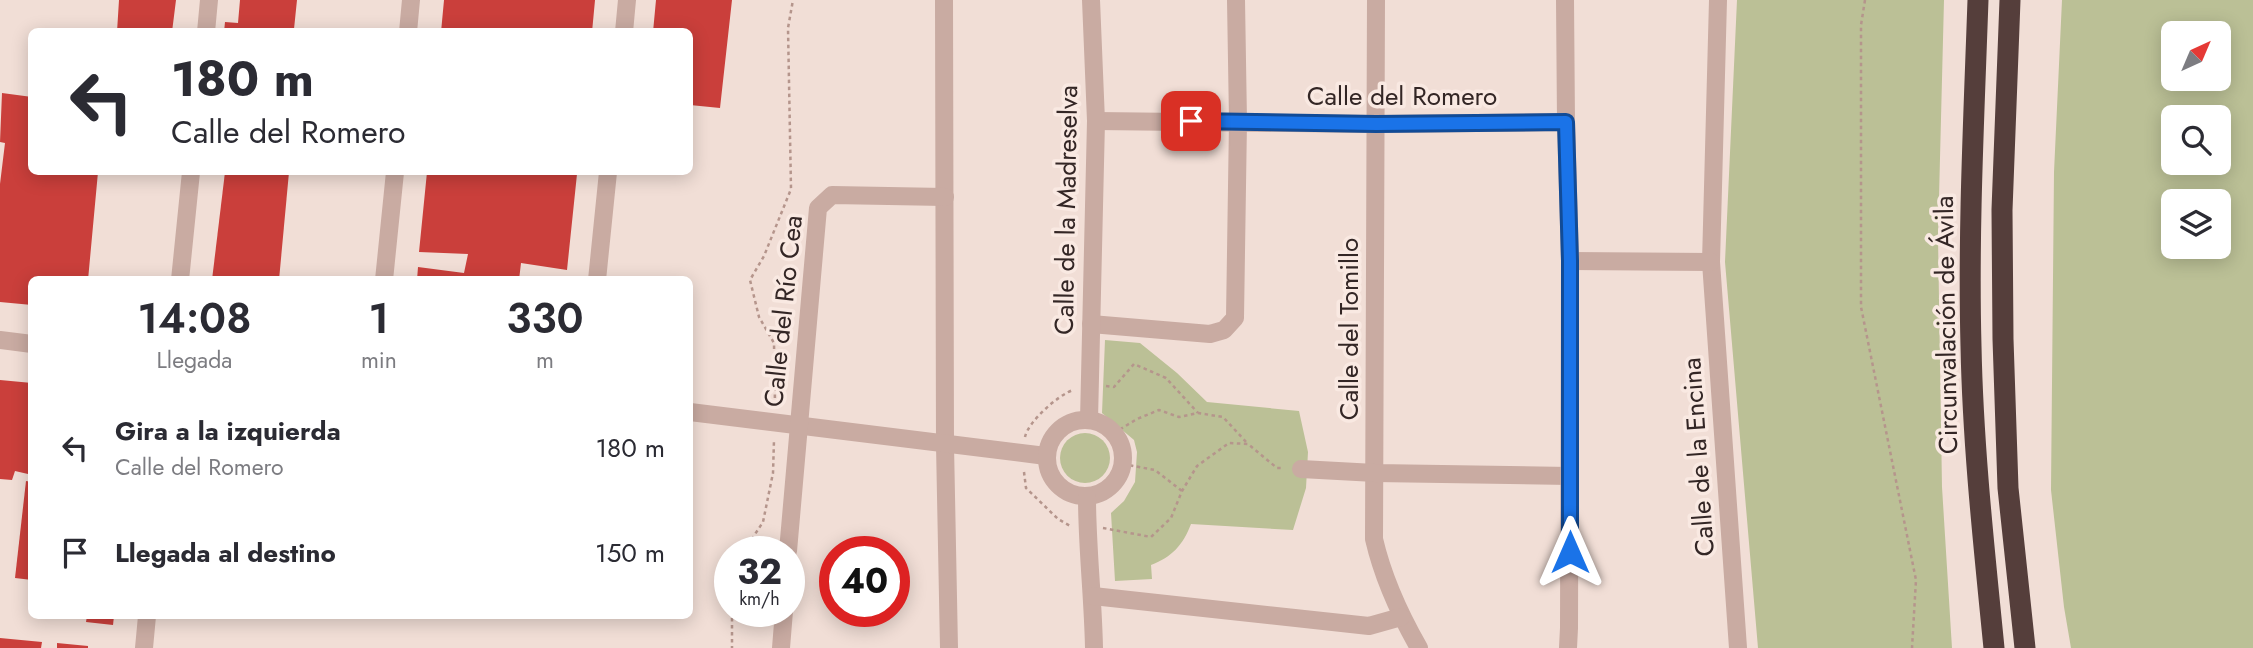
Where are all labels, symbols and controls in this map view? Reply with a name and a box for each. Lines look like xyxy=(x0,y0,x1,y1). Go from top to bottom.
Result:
north arrow xyxy=(2161,21,2231,91)
map controls xyxy=(2161,21,2231,259)
text: 180 m xyxy=(171,44,314,114)
icon: left xyxy=(56,56,147,147)
street label: Calle del Romero xyxy=(1307,77,1497,115)
street label: Calle de la Madreselva xyxy=(1045,85,1087,335)
pin xyxy=(1161,91,1221,151)
icon: arrive xyxy=(1172,102,1210,140)
button: search xyxy=(2161,105,2231,175)
text: Calle del Romero xyxy=(171,109,406,155)
button: layers xyxy=(2161,189,2231,259)
street label: Circunvalación de Ávila xyxy=(1925,195,1967,455)
street label: Calle del Río Cea xyxy=(754,213,812,409)
street label: Calle del Tomillo xyxy=(1330,238,1368,420)
text: 14:08 xyxy=(137,288,251,349)
text: 1 xyxy=(369,288,389,349)
text: 330 xyxy=(506,288,584,349)
text: Llegada xyxy=(157,343,232,377)
text: min xyxy=(361,343,397,377)
text: m xyxy=(536,343,554,377)
street label: Calle de la Encina xyxy=(1672,356,1724,558)
text: Gira a la izquierda xyxy=(115,412,341,450)
icon: left xyxy=(56,429,94,467)
text: 180 m xyxy=(595,429,665,467)
text: Calle del Romero xyxy=(115,450,284,484)
position arrow xyxy=(1533,515,1607,589)
icon: arrive xyxy=(56,534,94,572)
text: Llegada al destino xyxy=(115,534,336,572)
text: 150 m xyxy=(595,534,665,572)
speed limit sign: 40 xyxy=(819,536,910,627)
text: 32 xyxy=(737,547,782,597)
text: km/h xyxy=(739,586,780,612)

